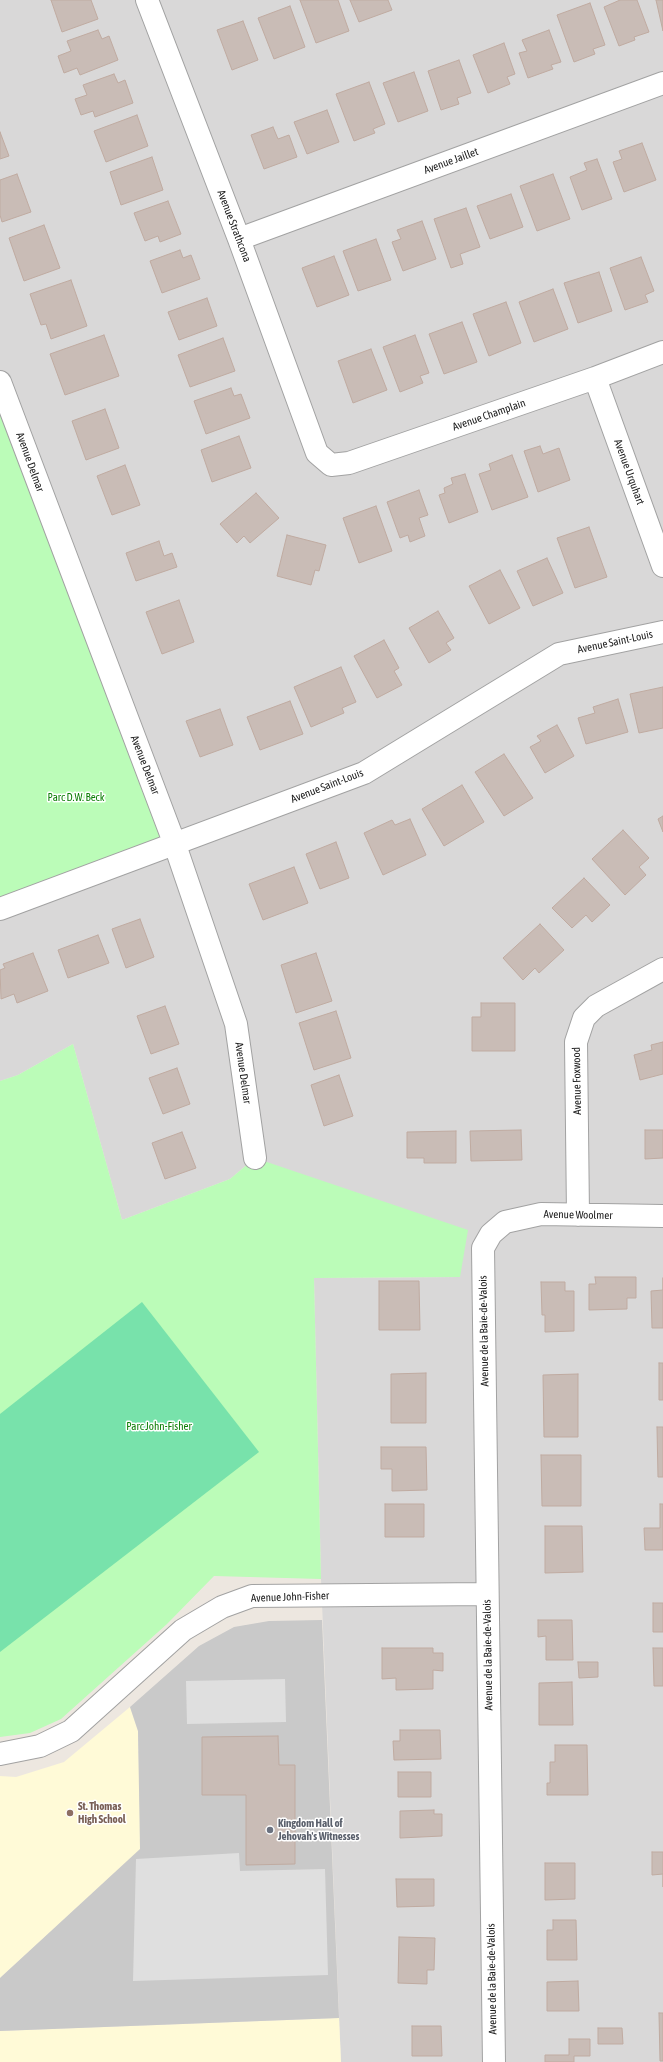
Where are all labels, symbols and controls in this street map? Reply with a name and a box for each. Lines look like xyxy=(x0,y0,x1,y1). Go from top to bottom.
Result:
street label: Avenue Jaillet xyxy=(422,145,480,177)
street label: Avenue Strathcona xyxy=(214,188,254,264)
street label: Avenue Champlain xyxy=(451,396,527,434)
street label: Avenue Delmar xyxy=(13,430,47,494)
street label: Avenue Urquhart xyxy=(611,437,647,507)
street label: Avenue Saint-Louis xyxy=(576,628,654,656)
street label: Avenue Delmar xyxy=(128,734,162,796)
street label: Avenue Saint-Louis xyxy=(289,766,365,806)
park label: Parc D.W. Beck xyxy=(47,791,105,805)
street label: Avenue Delmar xyxy=(232,1041,254,1105)
street label: Avenue Foxwood xyxy=(570,1047,584,1115)
street label: Avenue Woolmer xyxy=(543,1208,613,1222)
street label: Avenue de la Baie-de-Valois xyxy=(476,1275,492,1387)
park label: Parc John-Fisher xyxy=(126,1420,192,1434)
street label: Avenue John-Fisher xyxy=(251,1589,329,1605)
street label: Avenue de la Baie-de-Valois xyxy=(480,1599,496,1711)
place label: St. Thomas High School xyxy=(78,1800,126,1826)
marker: St. Thomas High School xyxy=(65,1808,75,1818)
place label: Kingdom Hall of Jehovah's Witnesses xyxy=(278,1817,359,1843)
marker: Kingdom Hall of Jehovah's Witnesses xyxy=(265,1825,275,1835)
street label: Avenue de la Baie-de-Valois xyxy=(484,1923,500,2035)

